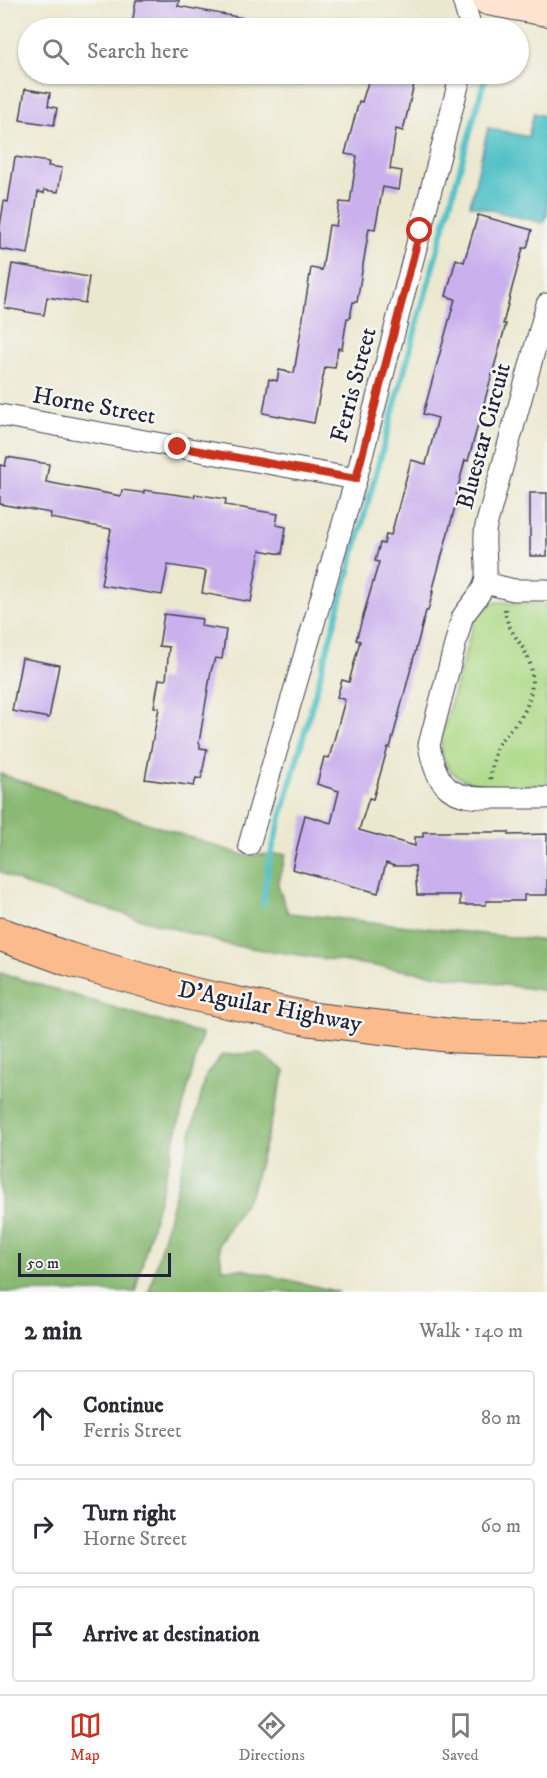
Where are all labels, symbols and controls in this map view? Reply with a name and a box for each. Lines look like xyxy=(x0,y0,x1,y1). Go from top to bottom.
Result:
search box xyxy=(18,18,529,84)
icon: search xyxy=(39,35,72,68)
text: Search here xyxy=(87,38,189,65)
route start xyxy=(406,217,432,243)
street label: Ferris Street xyxy=(324,324,384,446)
street label: Bluestar Circuit xyxy=(450,359,518,512)
street label: Horne Street xyxy=(30,380,158,432)
route end xyxy=(164,433,190,459)
street label: D'Aguilar Highway xyxy=(176,974,365,1040)
scale bar xyxy=(18,1250,171,1278)
text: 50 m xyxy=(27,1253,59,1273)
text: 2 min xyxy=(24,1315,82,1348)
text: Walk · 140 m xyxy=(419,1319,523,1344)
text: Continue xyxy=(83,1392,164,1419)
icon: ahead xyxy=(26,1402,59,1435)
text: 80 m xyxy=(481,1406,521,1431)
text: Ferris Street xyxy=(83,1419,181,1444)
text: Turn right xyxy=(83,1500,176,1527)
icon: right xyxy=(26,1510,59,1543)
text: 60 m xyxy=(481,1514,521,1539)
text: Horne Street xyxy=(83,1527,187,1552)
icon: arrive xyxy=(26,1618,59,1651)
text: Arrive at destination xyxy=(83,1621,260,1648)
tab: Map xyxy=(69,1709,102,1765)
tab: Directions xyxy=(239,1709,305,1765)
tab: Saved xyxy=(442,1709,479,1765)

